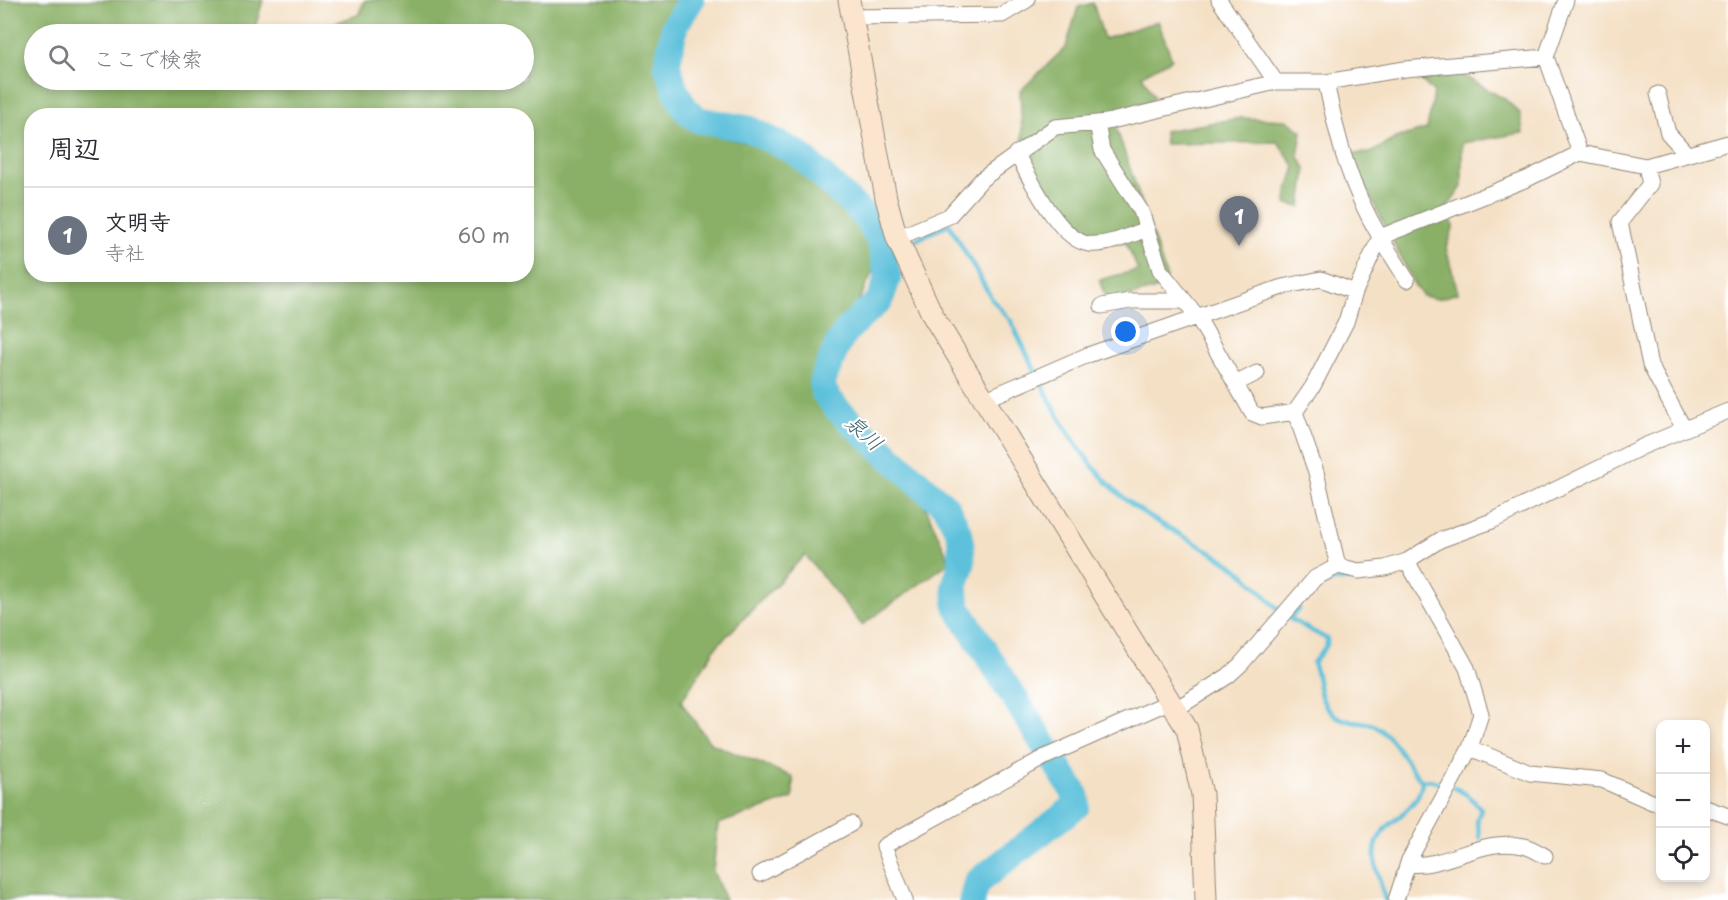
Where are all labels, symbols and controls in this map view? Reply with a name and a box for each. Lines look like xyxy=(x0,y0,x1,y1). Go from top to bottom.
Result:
search box xyxy=(24,24,534,90)
icon: search xyxy=(45,41,78,74)
text: ここで検索 xyxy=(93,41,203,74)
text: 周辺 xyxy=(48,128,100,167)
pin: 1 xyxy=(1220,196,1258,246)
text: 文明寺 xyxy=(105,204,171,237)
text: 1 xyxy=(63,220,72,250)
text: 60 m xyxy=(458,220,510,250)
text: 寺社 xyxy=(105,237,145,267)
your location xyxy=(1111,317,1140,346)
water label: 泉川 xyxy=(839,406,892,457)
map controls xyxy=(1656,720,1710,882)
button: + xyxy=(1656,720,1710,774)
button: − xyxy=(1656,774,1710,828)
button: locate xyxy=(1656,828,1710,882)

